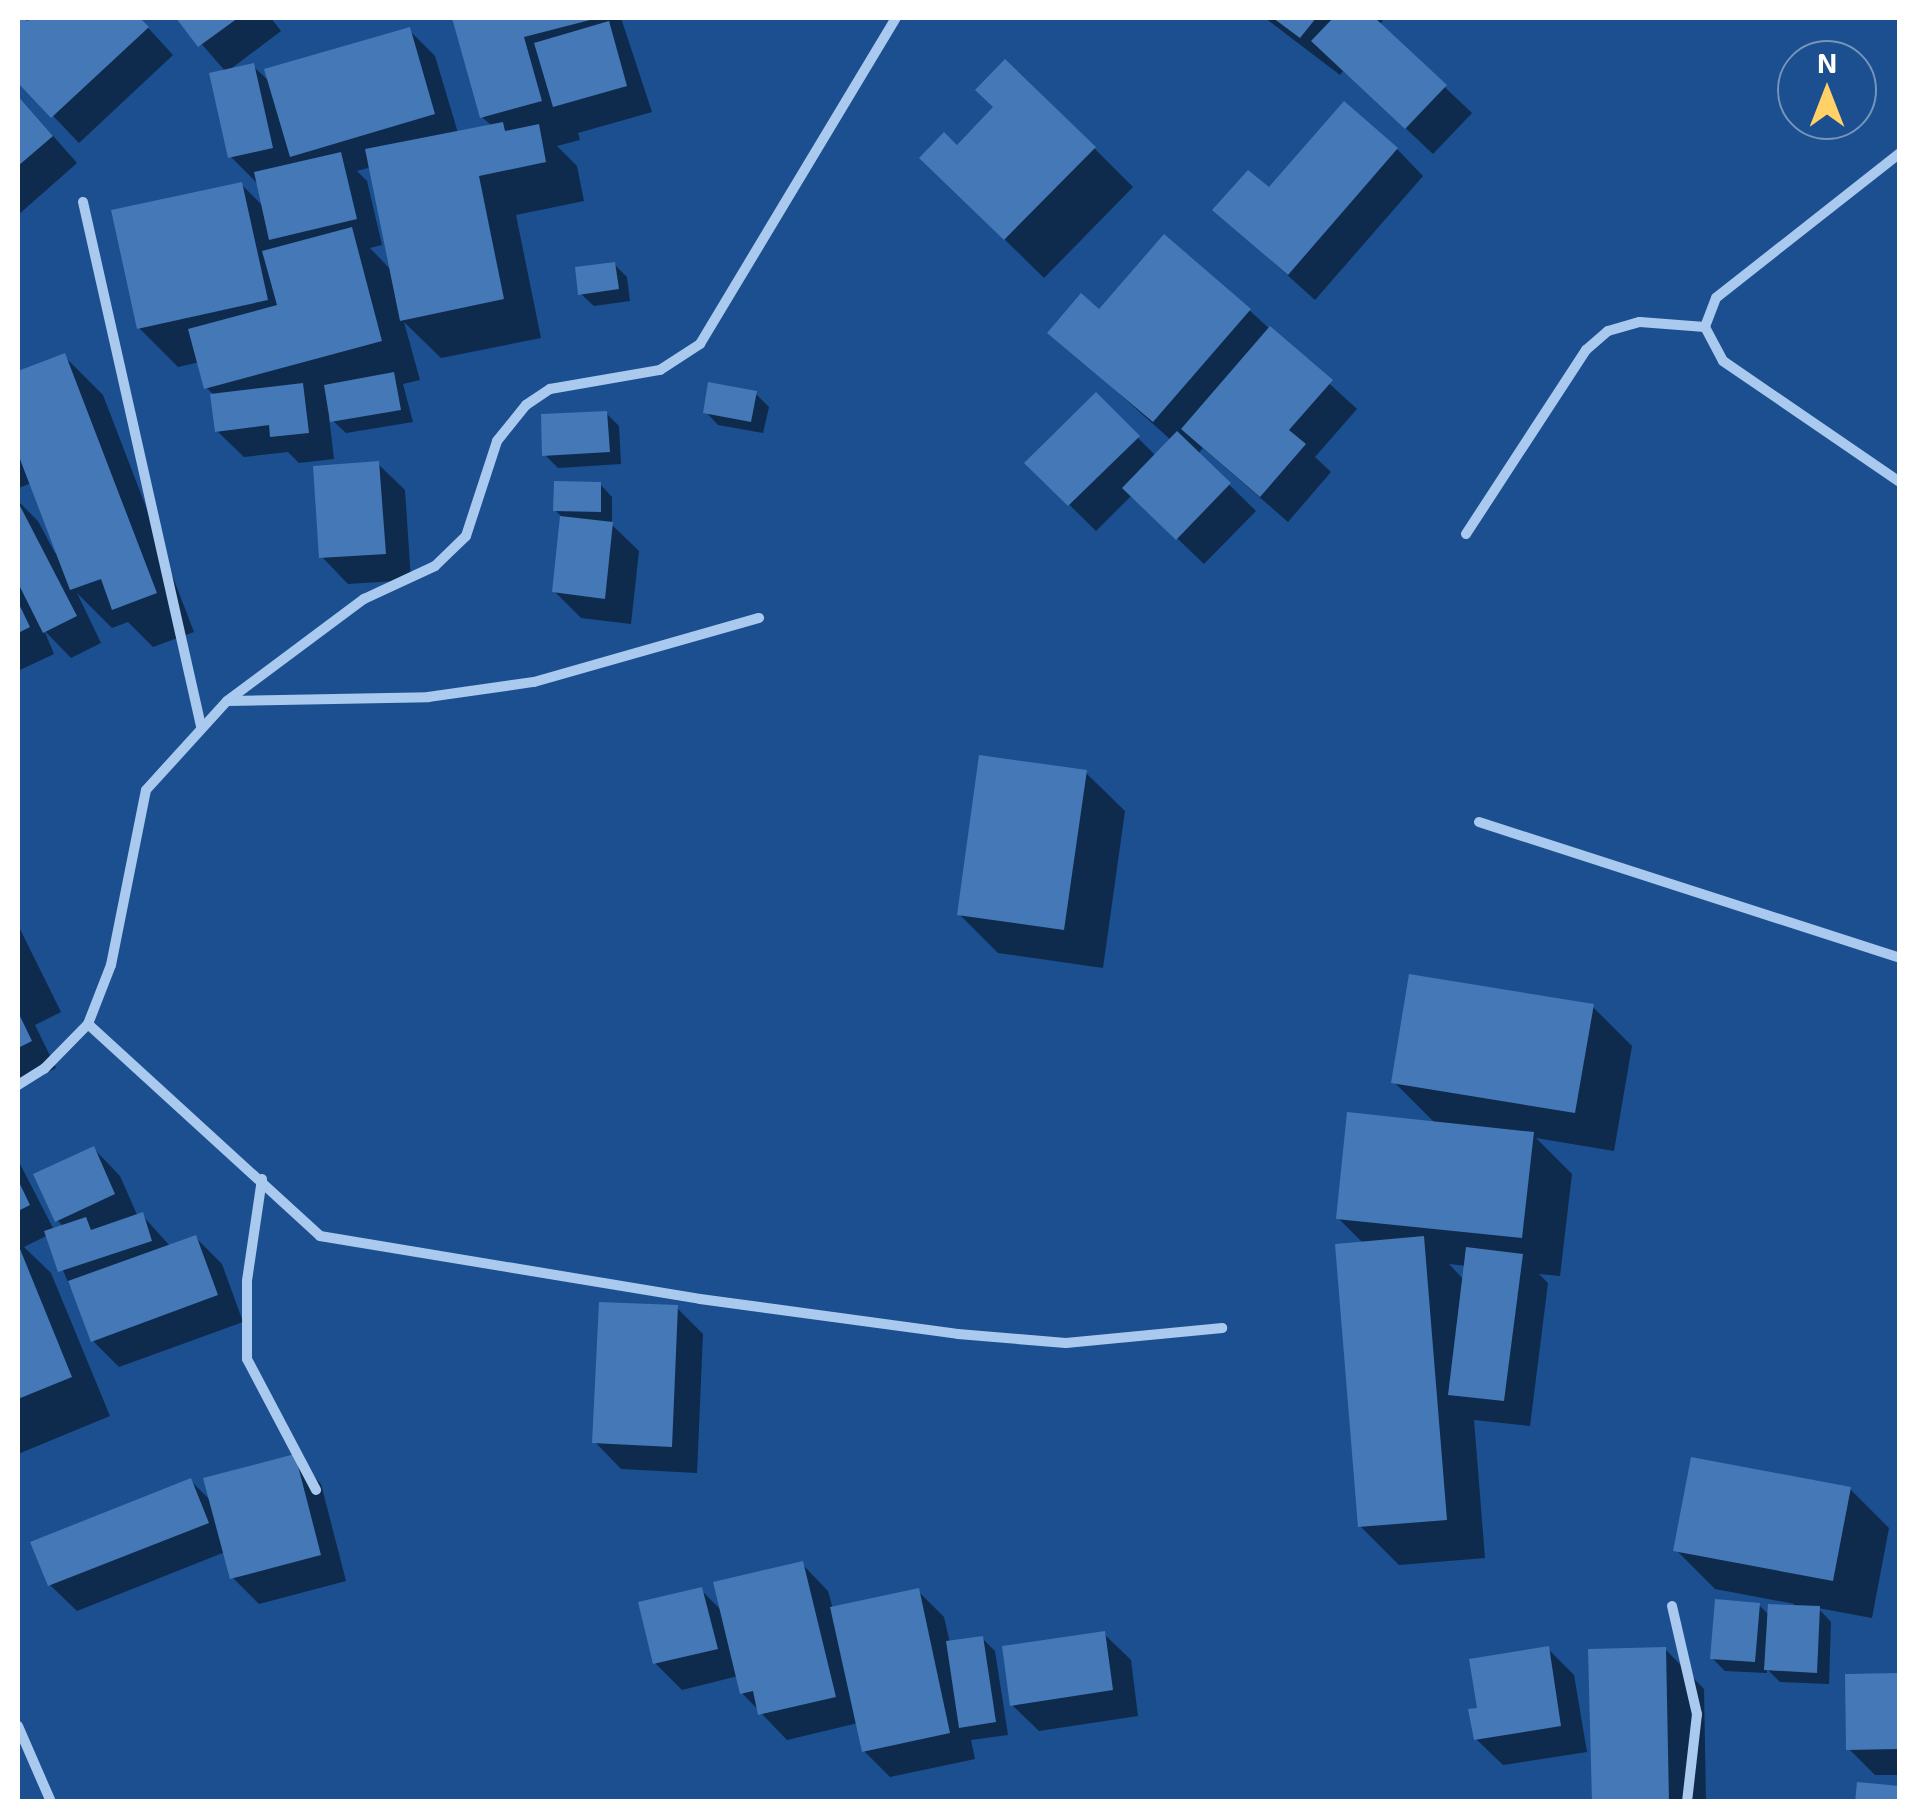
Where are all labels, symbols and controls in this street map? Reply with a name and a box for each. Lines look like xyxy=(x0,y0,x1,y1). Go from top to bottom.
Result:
north arrow xyxy=(1777,40,1877,140)
text: N xyxy=(1817,45,1837,79)

